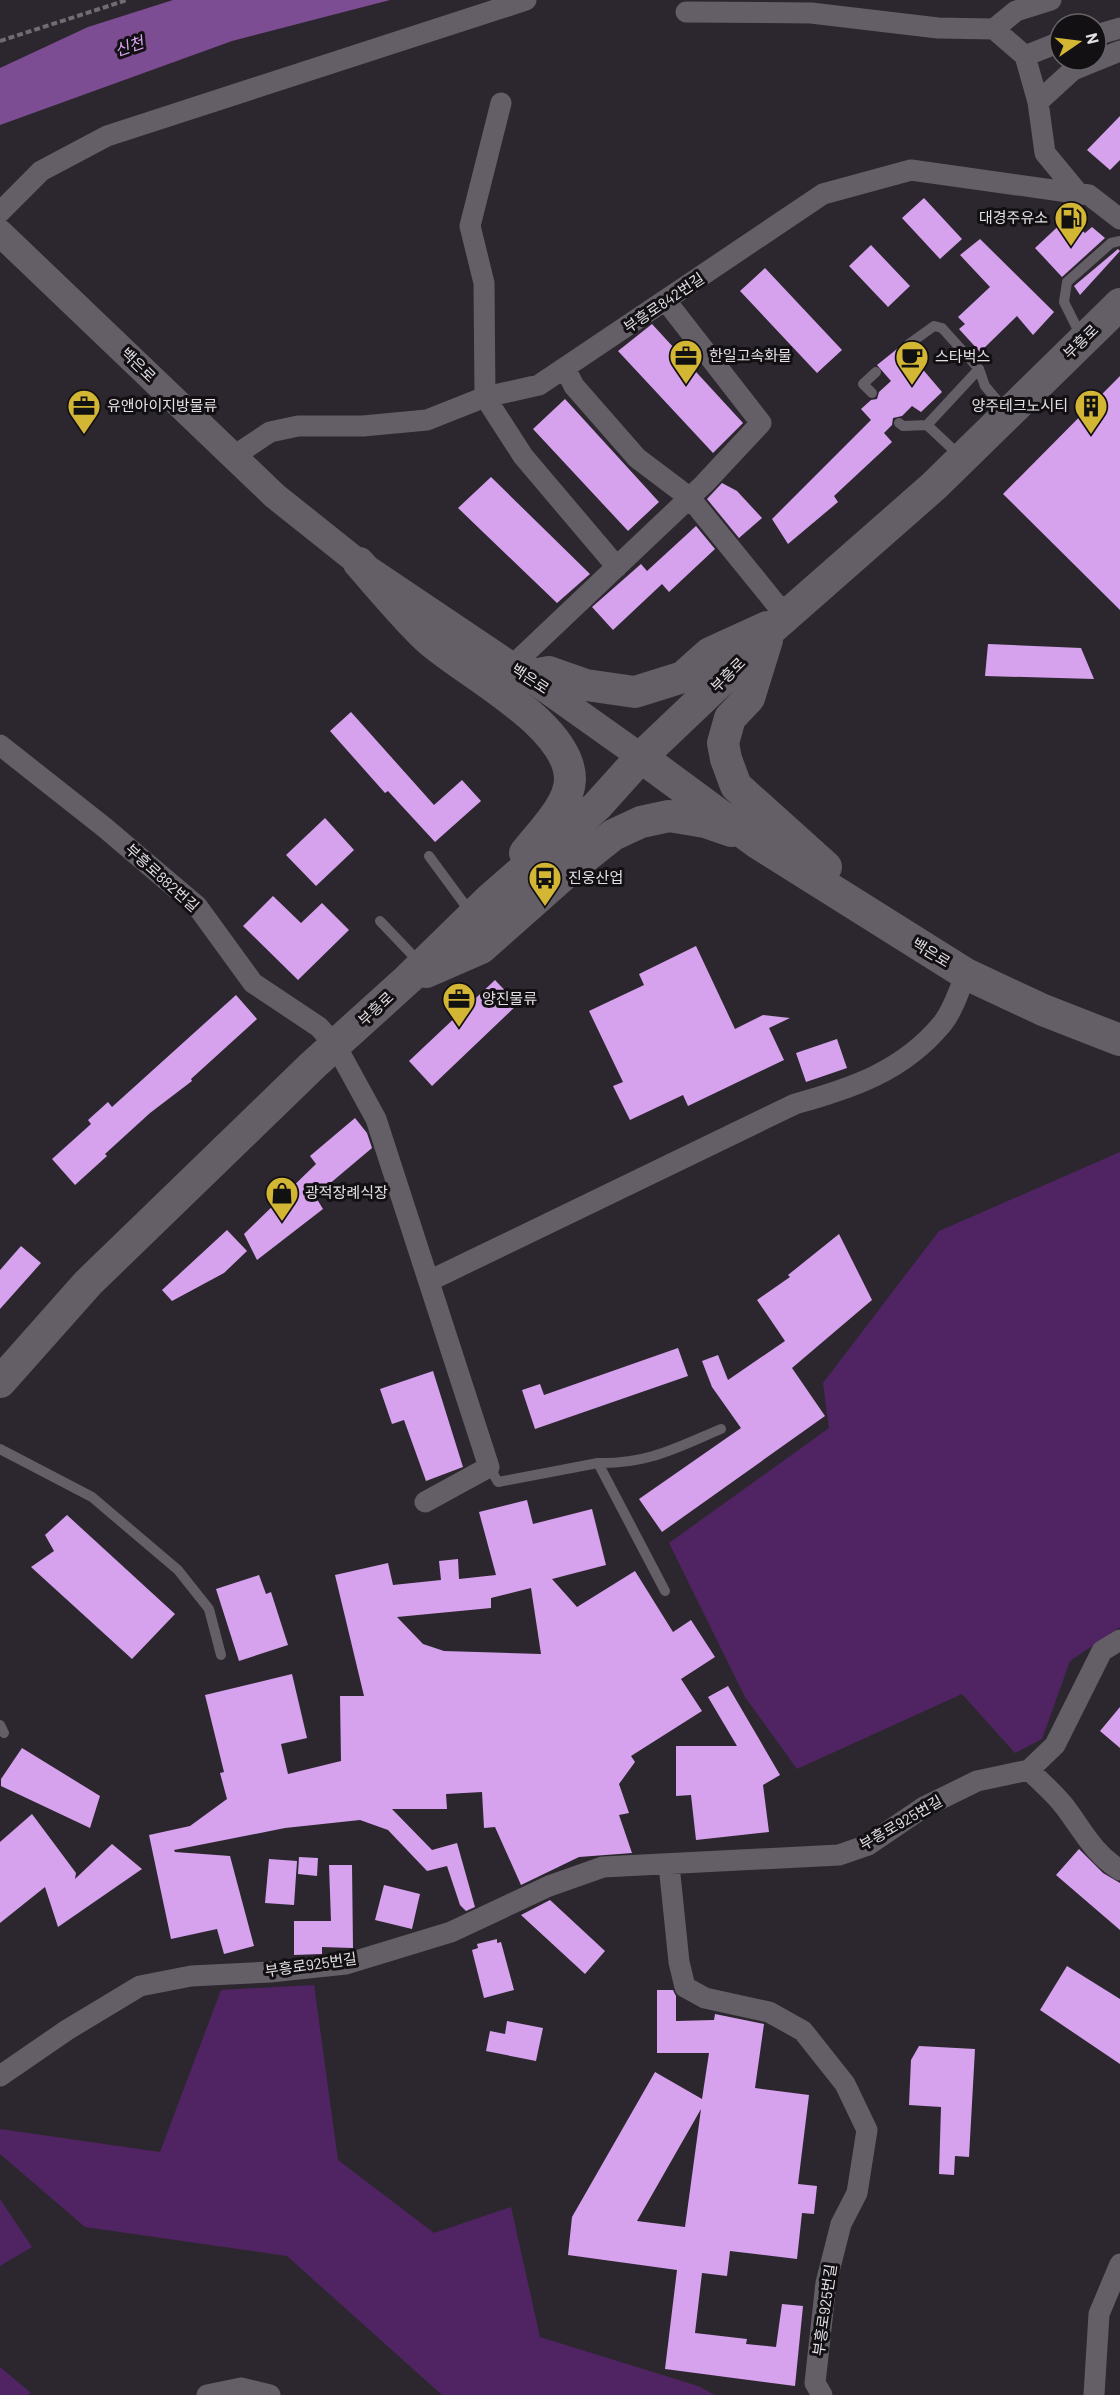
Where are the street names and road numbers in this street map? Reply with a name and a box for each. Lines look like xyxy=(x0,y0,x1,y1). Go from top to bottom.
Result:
street label: 부흥로842번길 xyxy=(620,269,707,336)
street label: 부흥로 xyxy=(1059,320,1101,362)
street label: 백은로 xyxy=(118,343,160,385)
street label: 부흥로 xyxy=(706,653,748,695)
street label: 백은로 xyxy=(508,659,553,697)
street label: 부흥로882번길 xyxy=(122,840,203,915)
street label: 백은로 xyxy=(909,934,954,971)
street label: 부흥로 xyxy=(354,988,397,1029)
street label: 부흥로925번길 xyxy=(856,1791,945,1853)
street label: 부흥로925번길 xyxy=(264,1949,358,1979)
street label: 부흥로925번길 xyxy=(809,2263,839,2357)

